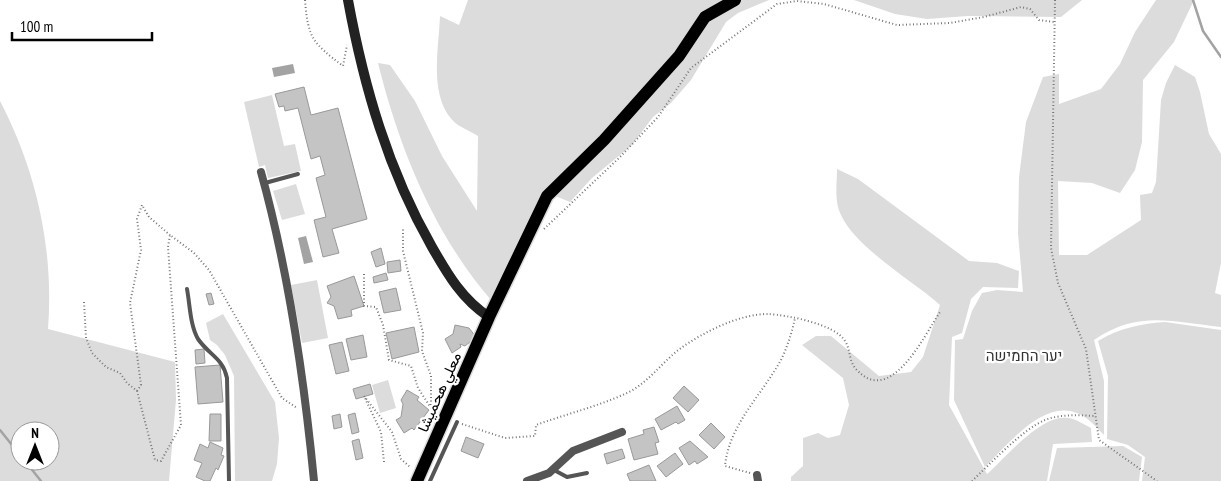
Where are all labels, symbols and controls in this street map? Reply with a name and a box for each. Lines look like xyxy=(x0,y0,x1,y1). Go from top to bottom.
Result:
scale bar xyxy=(12,10,152,42)
text: 100 m xyxy=(20,17,53,36)
park label: יער החמישה xyxy=(986,346,1062,365)
street label: معلي هحميشا xyxy=(413,349,469,437)
north arrow xyxy=(10,421,60,471)
text: N xyxy=(31,424,39,442)

